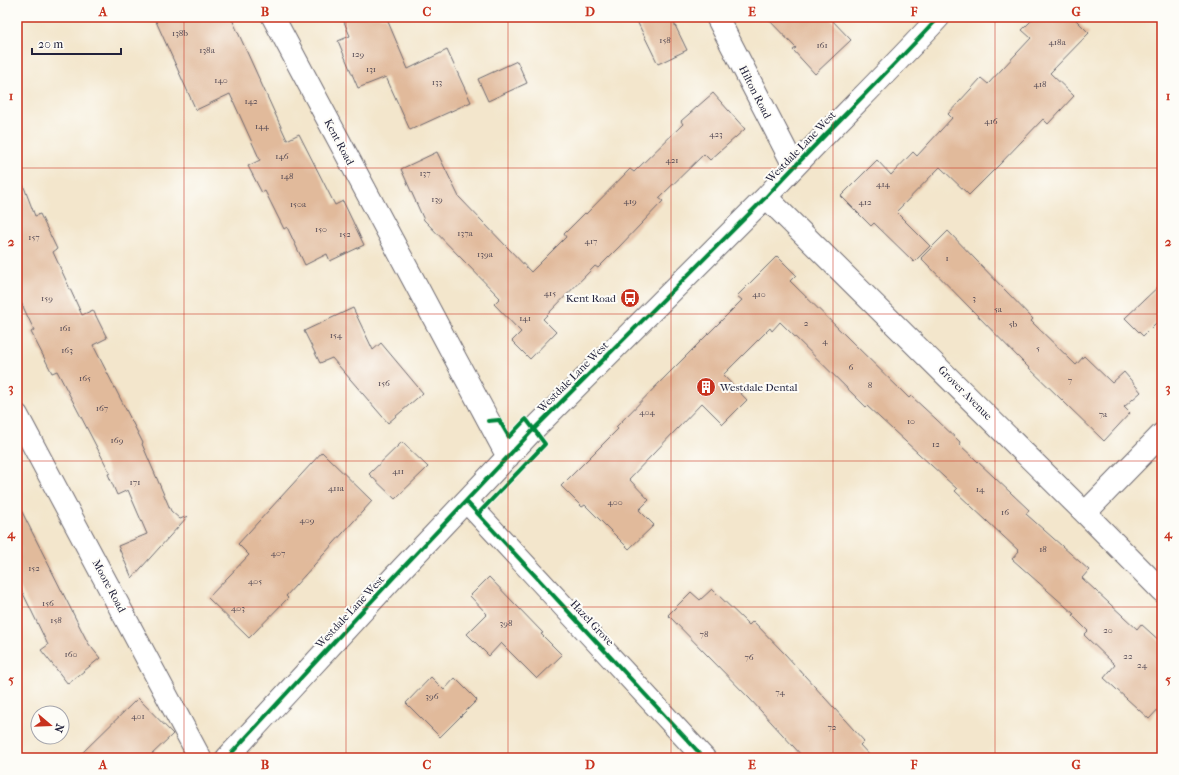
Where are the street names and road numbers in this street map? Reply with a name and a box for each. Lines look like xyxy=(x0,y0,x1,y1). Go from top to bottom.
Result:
street label: Hilton Road xyxy=(736,63,774,122)
street label: Westdale Lane West xyxy=(763,108,839,186)
street label: Kent Road xyxy=(321,117,357,168)
street label: Westdale Lane West xyxy=(534,339,611,416)
street label: Grover Avenue xyxy=(935,363,995,423)
street label: Moore Road xyxy=(90,557,129,616)
street label: Westdale Lane West xyxy=(312,573,387,652)
street label: Hazel Grove xyxy=(567,597,617,649)

